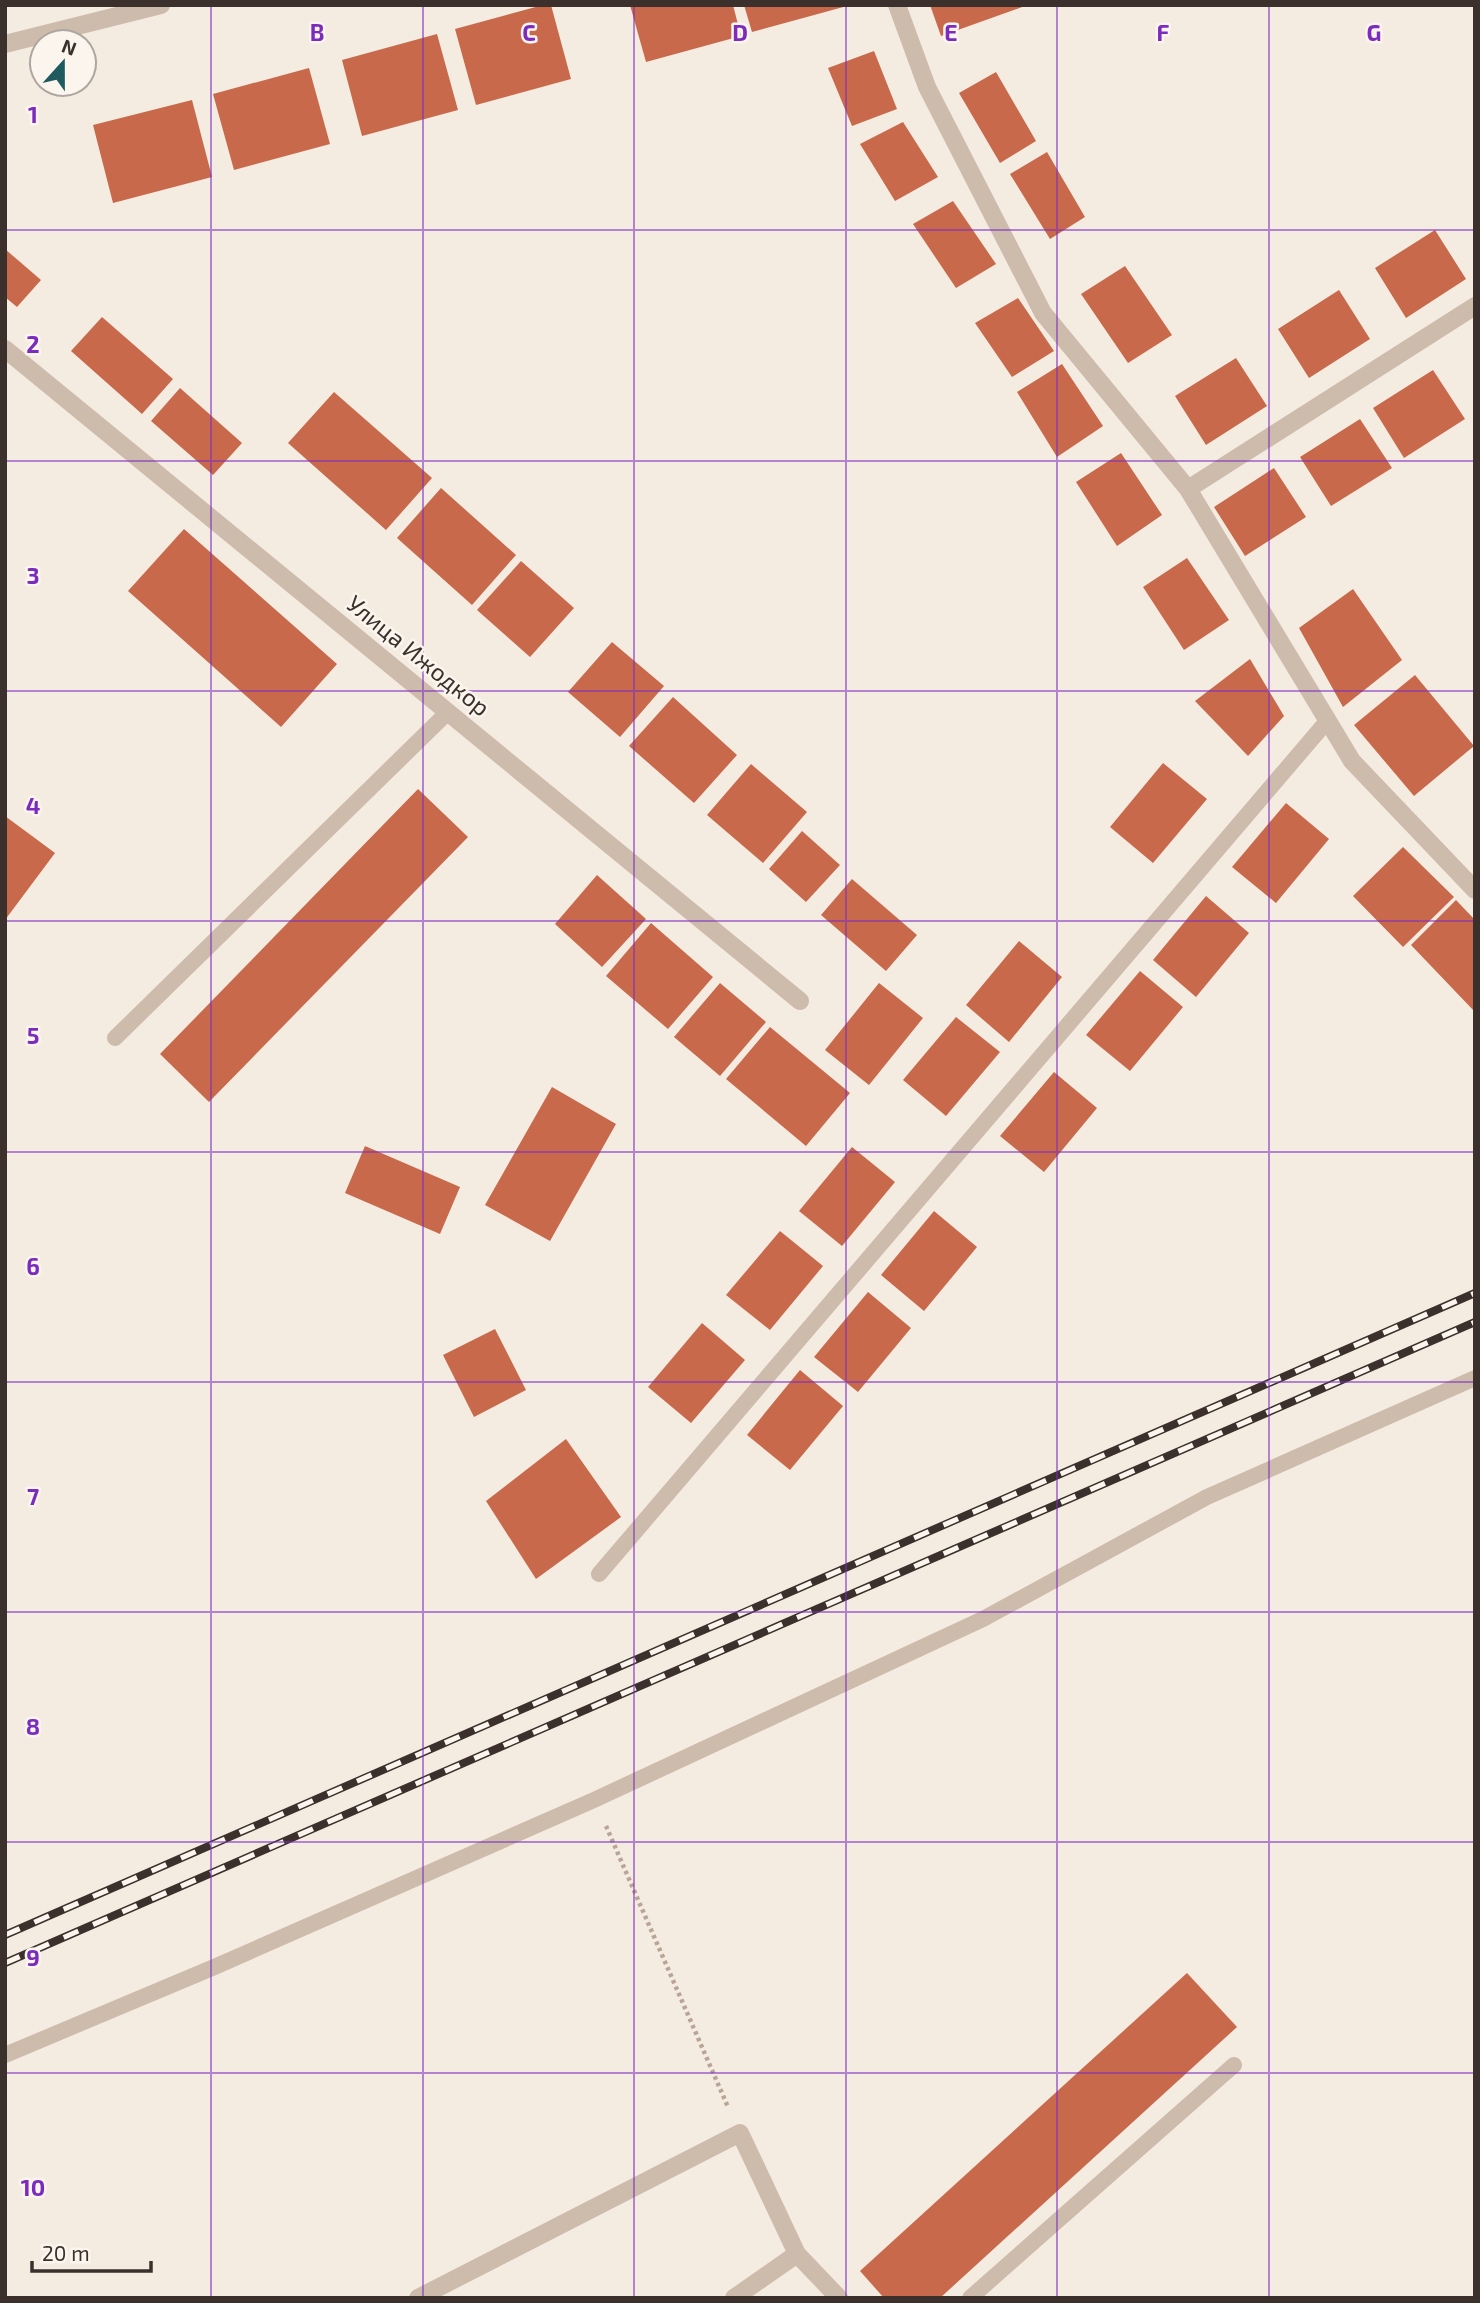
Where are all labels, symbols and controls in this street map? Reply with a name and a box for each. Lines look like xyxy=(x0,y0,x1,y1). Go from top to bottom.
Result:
text: B xyxy=(310,18,324,46)
text: C xyxy=(522,18,536,46)
text: D xyxy=(732,18,748,46)
text: E xyxy=(944,18,958,46)
text: F xyxy=(1157,18,1170,46)
text: G xyxy=(1367,18,1381,46)
north arrow xyxy=(28,28,98,98)
text: N xyxy=(59,33,80,60)
text: 1 xyxy=(28,100,38,128)
text: 2 xyxy=(26,330,40,358)
text: 3 xyxy=(26,561,40,589)
street label: Улица Ижодкор xyxy=(342,588,496,721)
text: 4 xyxy=(26,791,40,819)
text: 5 xyxy=(27,1021,39,1049)
text: 6 xyxy=(26,1252,40,1280)
text: 7 xyxy=(27,1482,39,1510)
text: 8 xyxy=(26,1712,40,1740)
text: 9 xyxy=(26,1943,40,1971)
text: 10 xyxy=(21,2173,45,2201)
scale bar xyxy=(32,2230,150,2274)
text: 20 m xyxy=(42,2240,90,2265)

